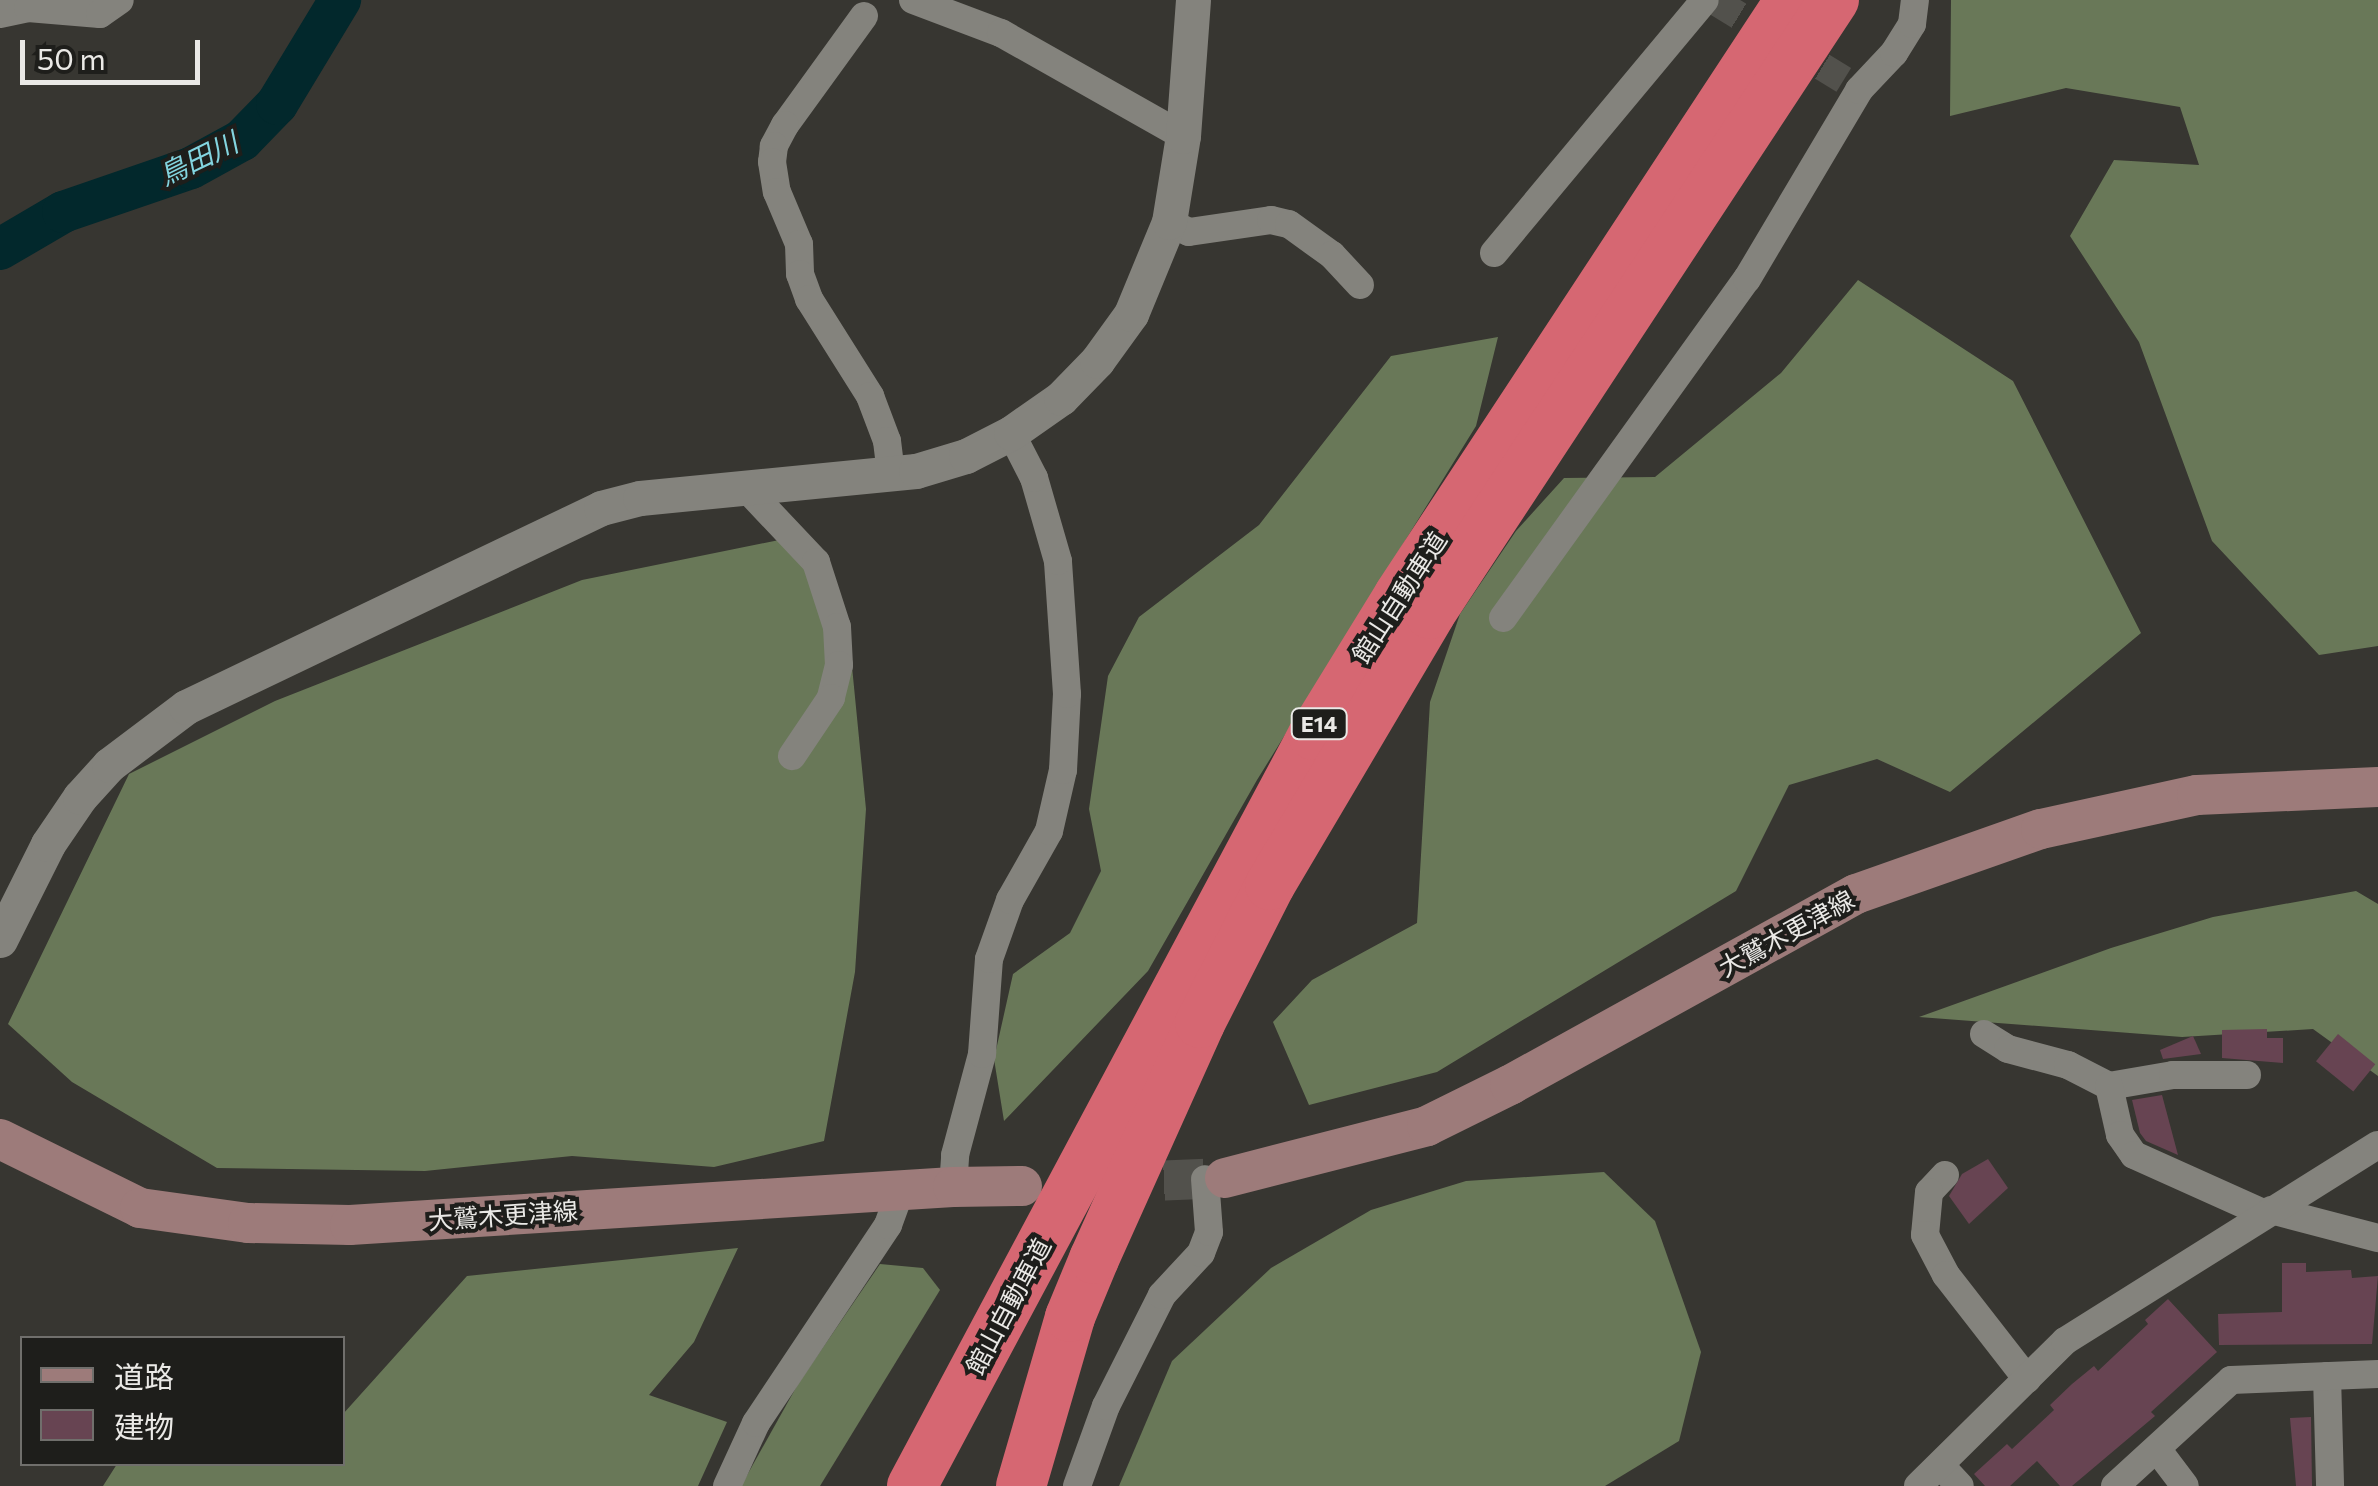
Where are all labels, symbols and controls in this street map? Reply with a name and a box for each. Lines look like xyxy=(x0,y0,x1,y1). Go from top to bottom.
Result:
scale bar xyxy=(25,20,205,82)
text: 50 m xyxy=(37,39,106,76)
water label: 鳥田川 xyxy=(153,124,243,192)
street label: 館山自動車道 xyxy=(1346,526,1452,668)
road number: E14 xyxy=(1289,707,1349,741)
street label: 大鷲木更津線 xyxy=(1713,884,1859,982)
street label: 大鷲木更津線 xyxy=(427,1195,579,1235)
street label: 館山自動車道 xyxy=(960,1233,1056,1379)
legend xyxy=(20,1336,345,1466)
text: 道路 xyxy=(114,1357,174,1394)
text: 建物 xyxy=(114,1407,174,1444)

